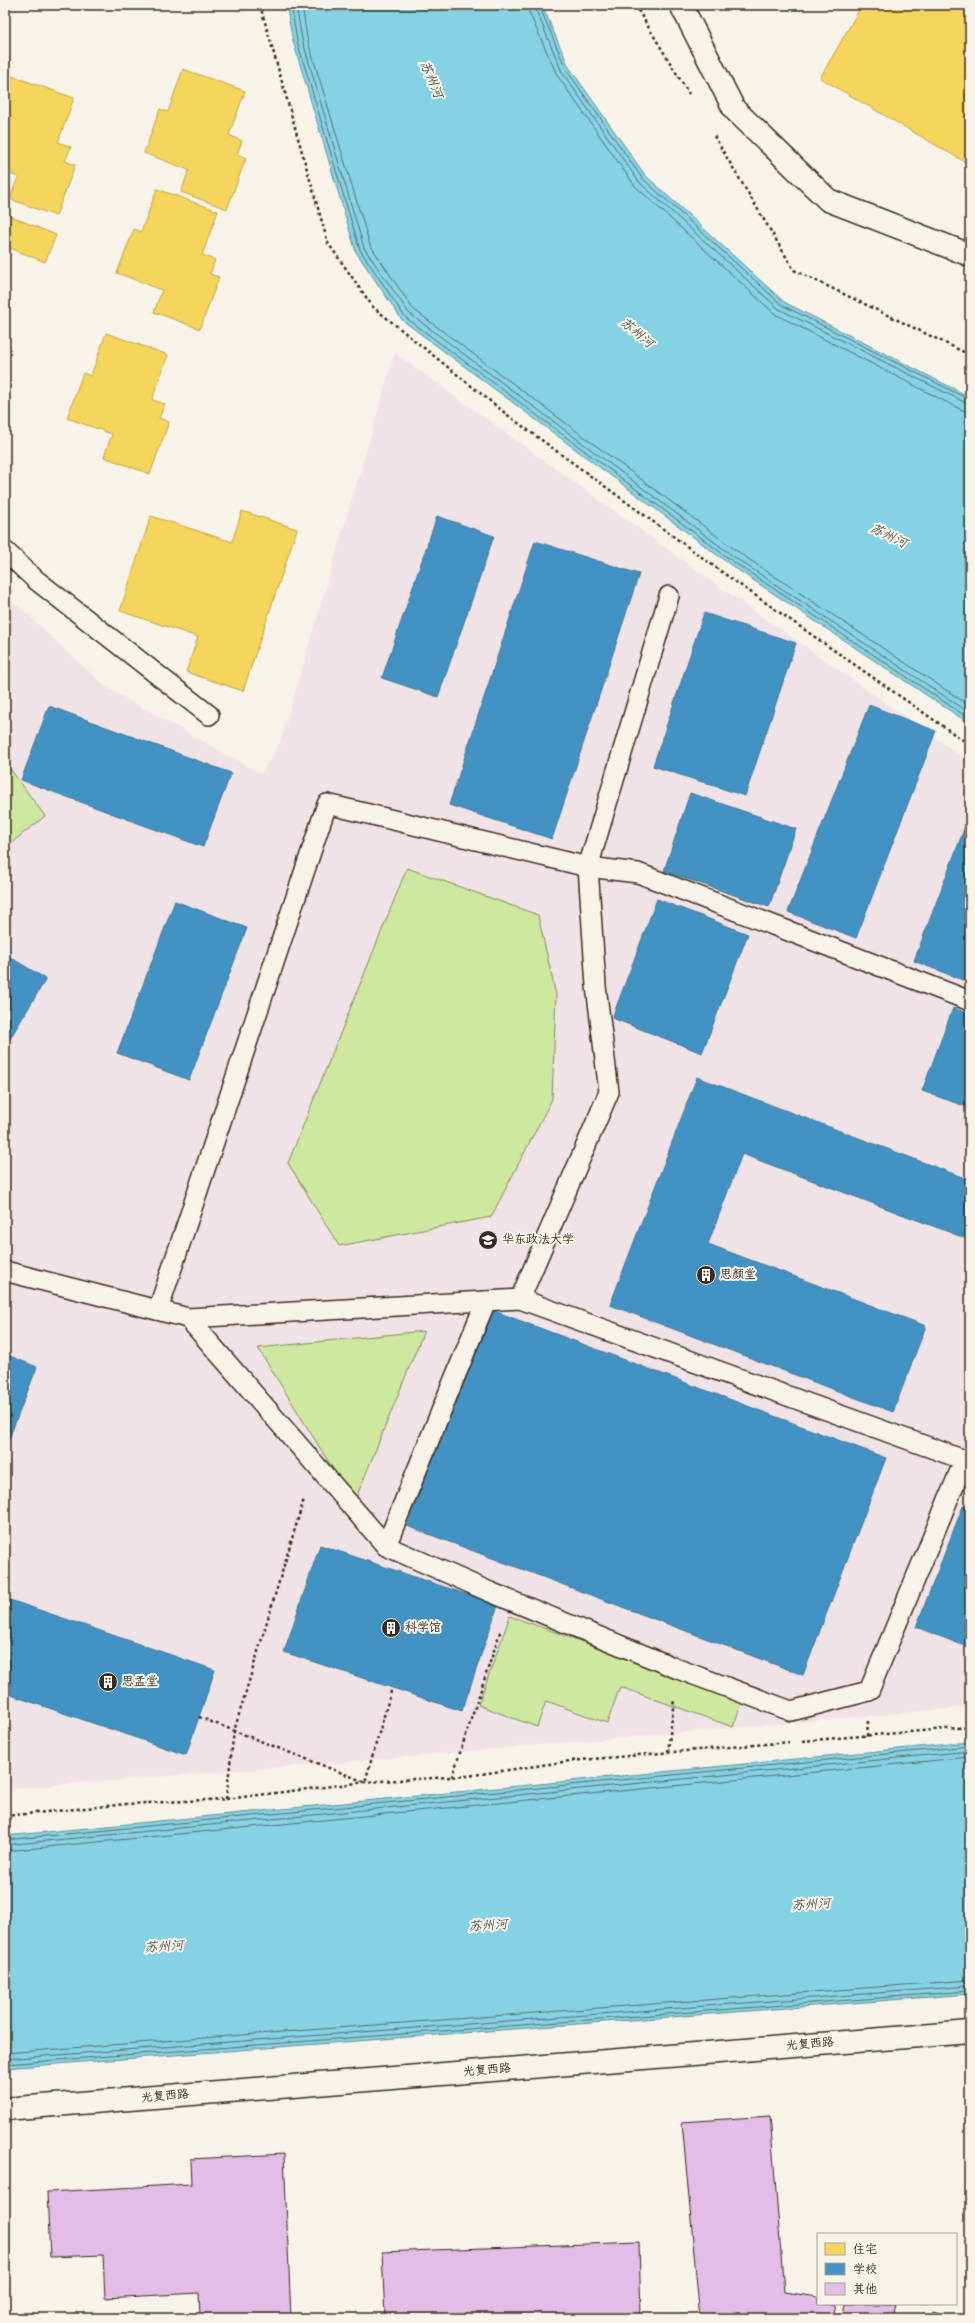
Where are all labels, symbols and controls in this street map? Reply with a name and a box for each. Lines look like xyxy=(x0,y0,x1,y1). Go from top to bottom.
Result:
water label: 苏州河 xyxy=(414,58,447,103)
water label: 苏州河 xyxy=(615,314,659,355)
water label: 苏州河 xyxy=(866,520,911,555)
school or university icon: 华东政法大学 xyxy=(477,1229,499,1251)
place label: 华东政法大学 xyxy=(502,1232,574,1249)
building icon: 思颜堂 xyxy=(695,1264,717,1286)
place label: 思颜堂 xyxy=(720,1267,756,1284)
building icon: 科学馆 xyxy=(380,1617,402,1639)
place label: 科学馆 xyxy=(405,1620,441,1637)
building icon: 思孟堂 xyxy=(97,1671,119,1693)
place label: 思孟堂 xyxy=(122,1674,158,1691)
water label: 苏州河 xyxy=(791,1895,833,1917)
water label: 苏州河 xyxy=(468,1916,510,1938)
water label: 苏州河 xyxy=(144,1937,186,1959)
street label: 光复西路 xyxy=(785,2034,835,2056)
street label: 光复西路 xyxy=(462,2060,512,2082)
street label: 光复西路 xyxy=(140,2086,190,2108)
legend xyxy=(817,2233,957,2305)
text: 住宅 xyxy=(853,2242,877,2259)
text: 学校 xyxy=(853,2262,877,2279)
text: 其他 xyxy=(853,2282,877,2299)

